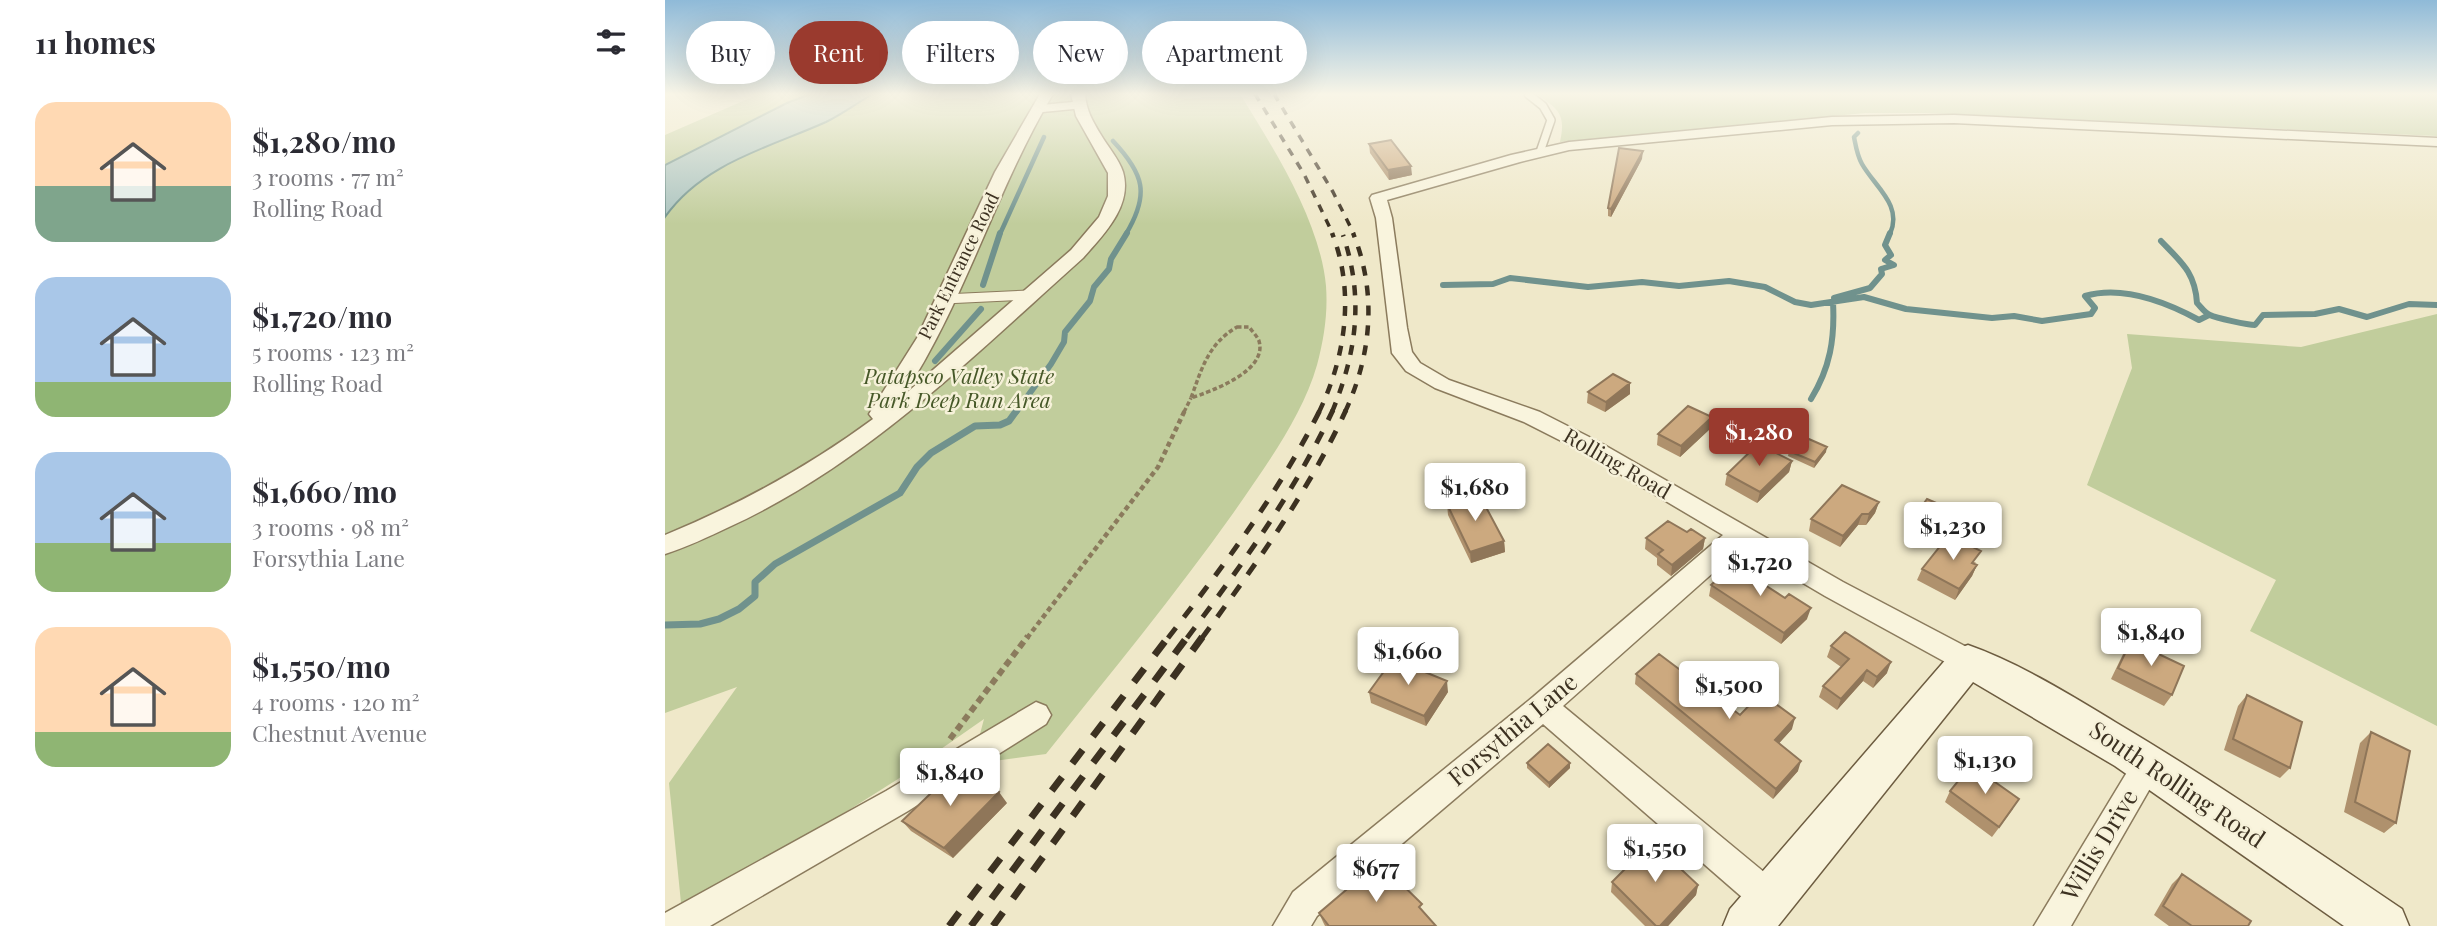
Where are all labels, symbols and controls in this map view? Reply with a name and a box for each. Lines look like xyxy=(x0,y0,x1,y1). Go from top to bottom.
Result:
chip: Buy xyxy=(686,21,775,84)
chip: Rent xyxy=(789,21,888,84)
chip: Filters xyxy=(902,21,1019,84)
chip: New xyxy=(1033,21,1128,84)
chip: Apartment xyxy=(1142,21,1307,84)
text: 11 homes xyxy=(35,22,156,62)
icon: filters xyxy=(592,23,630,61)
text: $1,280/mo xyxy=(252,121,396,161)
icon: home xyxy=(91,130,175,214)
text: 3 rooms · 77 m² xyxy=(252,161,404,192)
street label: Park Entrance Road xyxy=(912,188,1004,343)
text: Rolling Road xyxy=(252,192,383,223)
text: $1,720/mo xyxy=(252,296,392,336)
icon: home xyxy=(91,305,175,389)
text: 5 rooms · 123 m² xyxy=(252,336,414,367)
park label: Patapsco Valley State Park Deep Run Area xyxy=(863,361,1054,413)
text: Rolling Road xyxy=(252,367,383,398)
pin: $1,280 xyxy=(1702,408,1816,468)
text: $1,280 xyxy=(1725,415,1793,446)
street label: Rolling Road xyxy=(1559,420,1677,504)
pin: $1,680 xyxy=(1418,463,1532,523)
text: $1,680 xyxy=(1441,470,1509,501)
text: $1,660/mo xyxy=(252,471,397,511)
icon: home xyxy=(91,480,175,564)
pin: $1,230 xyxy=(1896,503,2010,562)
text: $1,230 xyxy=(1920,509,1986,540)
text: 3 rooms · 98 m² xyxy=(252,511,409,542)
pin: $1,720 xyxy=(1703,538,1817,598)
text: Forsythia Lane xyxy=(252,542,405,573)
text: $1,720 xyxy=(1727,545,1793,576)
pin: $1,840 xyxy=(2094,608,2208,668)
text: $1,840 xyxy=(2117,615,2185,646)
pin: $1,660 xyxy=(1351,628,1465,687)
text: $1,660 xyxy=(1374,634,1442,665)
text: $1,550/mo xyxy=(252,646,390,686)
icon: home xyxy=(91,655,175,739)
pin: $1,500 xyxy=(1672,662,1786,721)
street label: Forsythia Lane xyxy=(1440,665,1583,792)
text: $1,500 xyxy=(1695,668,1763,699)
text: 4 rooms · 120 m² xyxy=(252,686,420,717)
street label: South Rolling Road xyxy=(2084,713,2272,854)
text: Chestnut Avenue xyxy=(252,717,427,748)
pin: $1,130 xyxy=(1928,736,2042,796)
text: $1,130 xyxy=(1954,743,2016,774)
pin: $1,840 xyxy=(893,748,1007,808)
text: $1,840 xyxy=(916,755,984,786)
street label: Willis Drive xyxy=(2052,782,2144,906)
pin: $1,550 xyxy=(1598,824,1712,884)
text: $1,550 xyxy=(1623,831,1687,862)
pin: $677 xyxy=(1335,844,1417,904)
text: $677 xyxy=(1352,851,1400,882)

